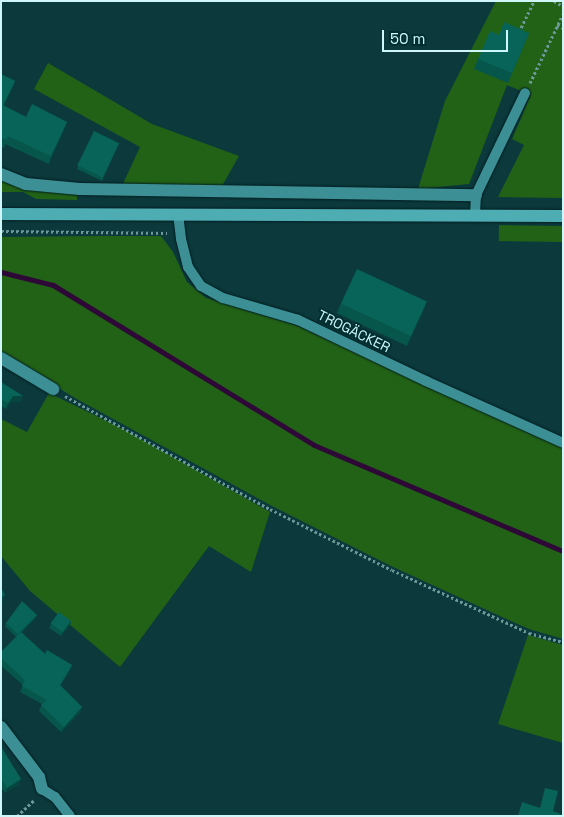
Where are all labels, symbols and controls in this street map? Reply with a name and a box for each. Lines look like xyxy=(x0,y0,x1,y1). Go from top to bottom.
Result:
scale bar xyxy=(384,20,510,52)
text: 50 m xyxy=(390,29,425,48)
street label: TROGÄCKER xyxy=(315,306,393,356)

